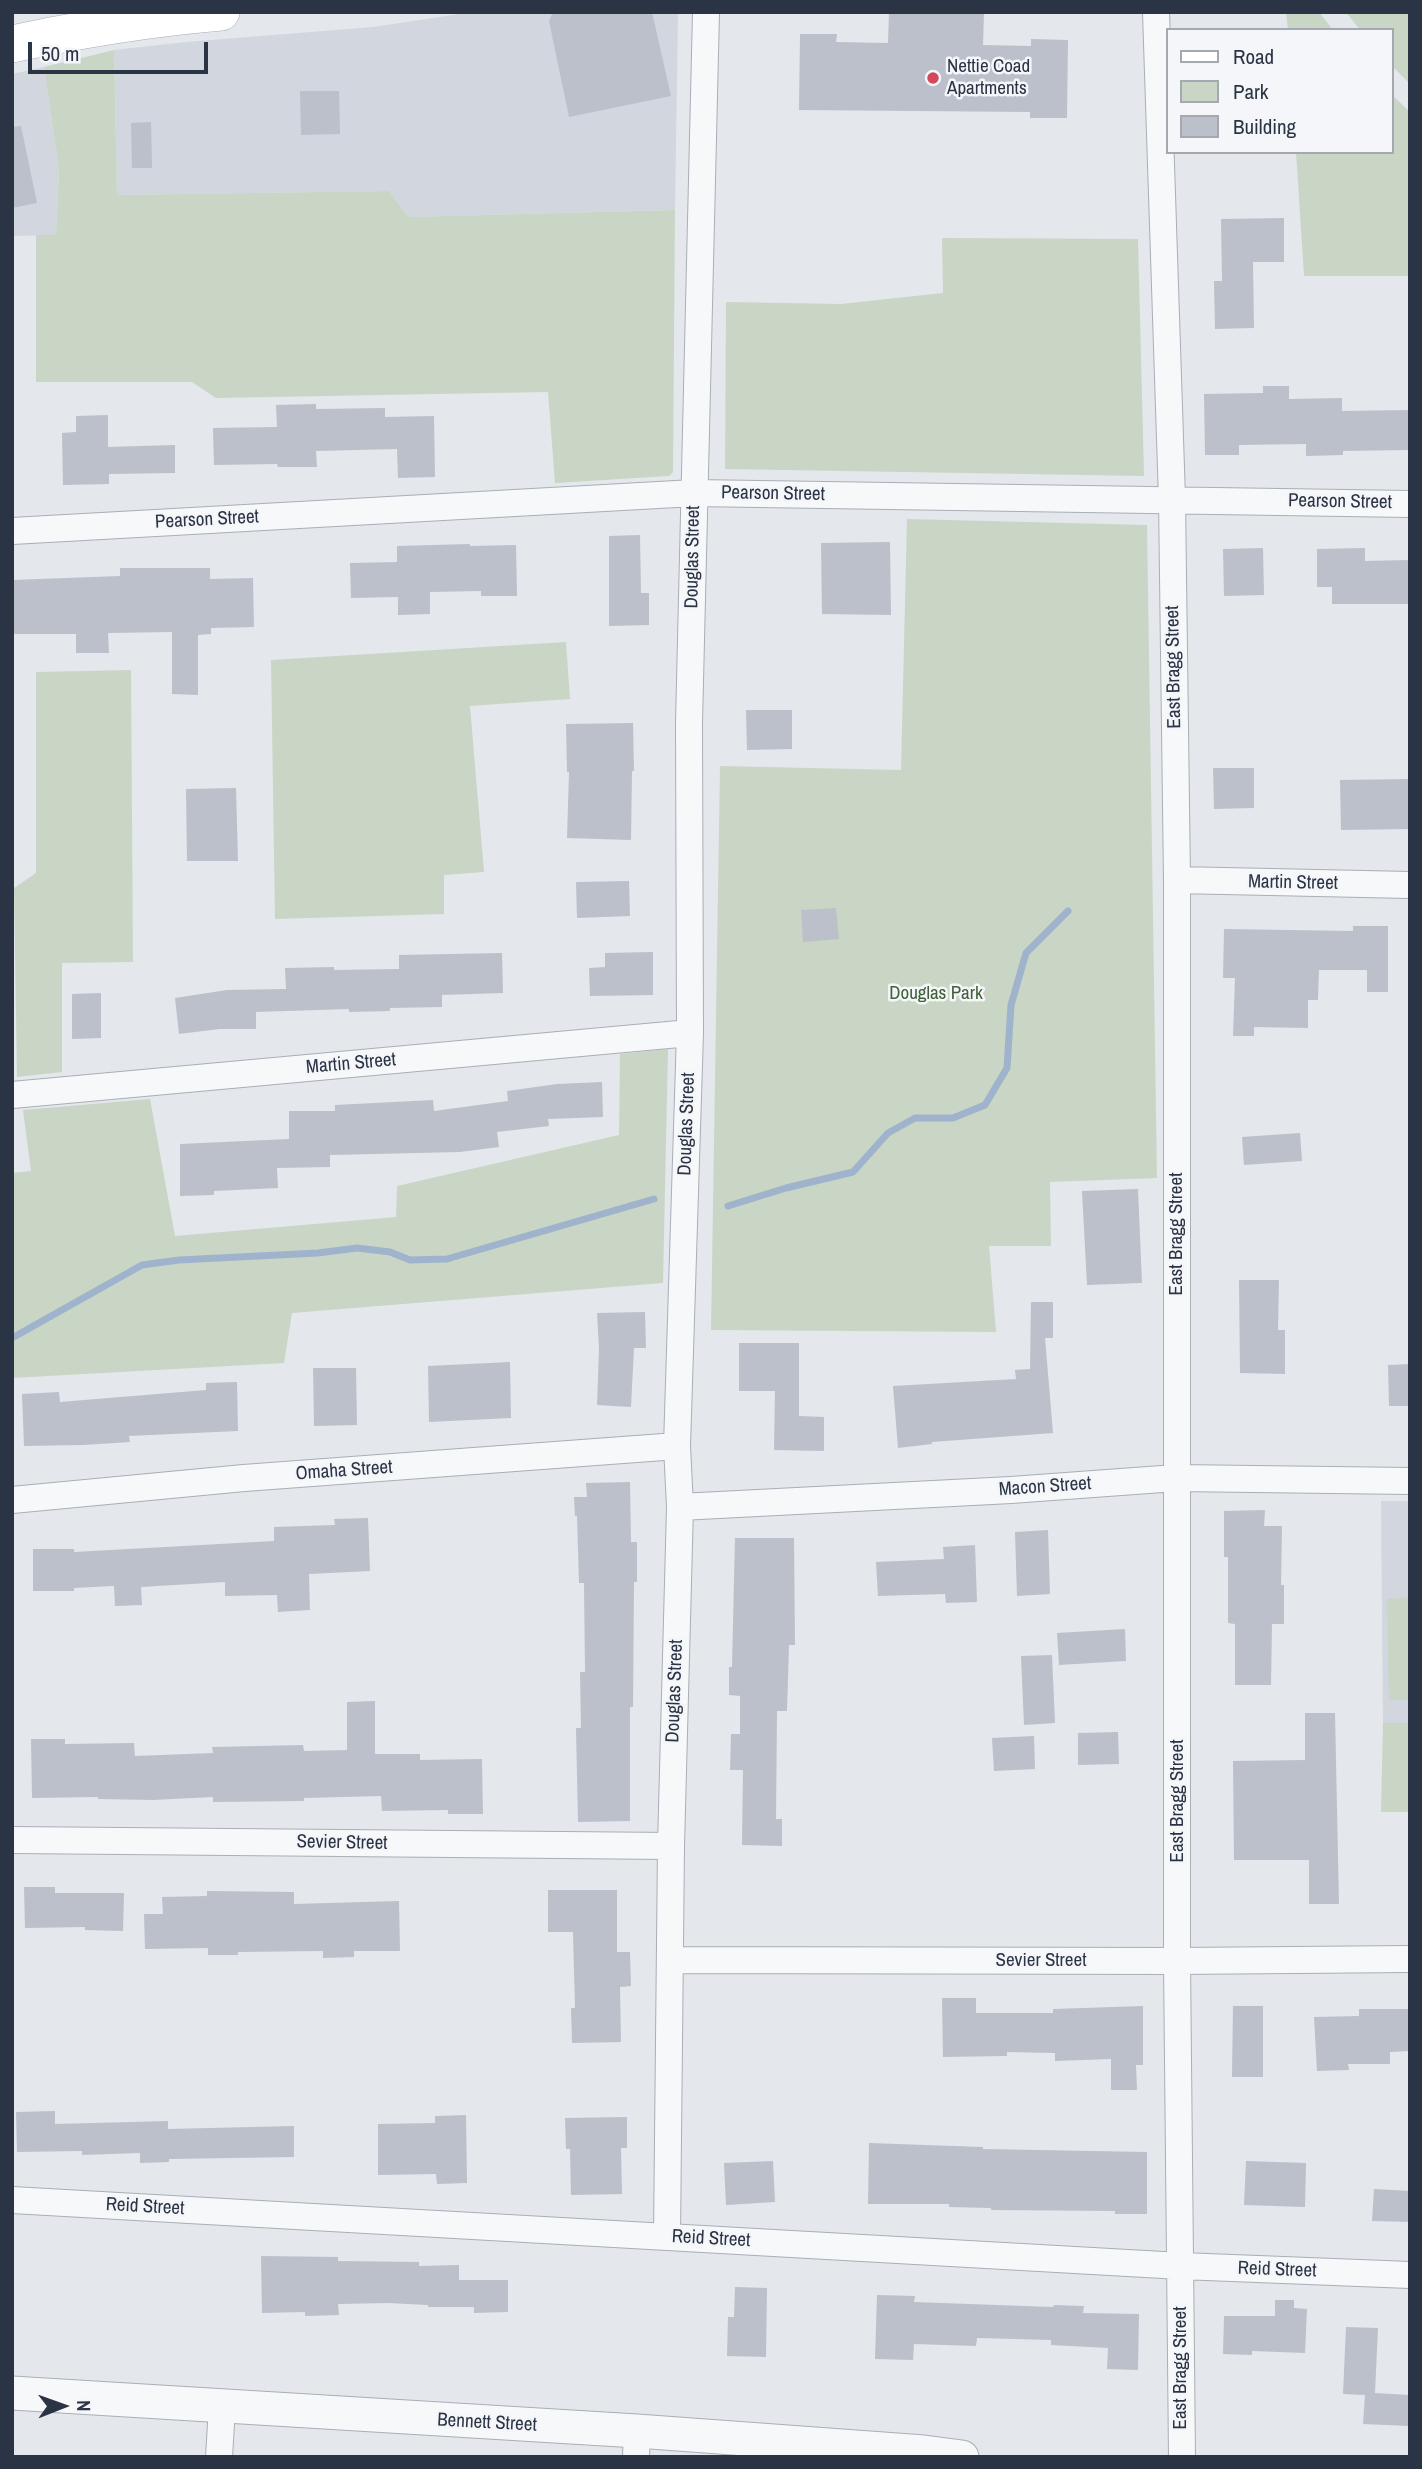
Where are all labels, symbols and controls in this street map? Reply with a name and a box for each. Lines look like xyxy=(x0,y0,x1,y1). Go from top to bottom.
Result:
scale bar xyxy=(32,28,212,72)
legend xyxy=(1166,28,1394,154)
text: 50 m xyxy=(41,39,79,68)
text: Road xyxy=(1233,42,1274,71)
place label: Nettie Coad Apartments xyxy=(947,56,1030,100)
marker: Nettie Coad Apartments xyxy=(925,70,941,86)
text: Park xyxy=(1233,77,1268,106)
text: Building xyxy=(1233,112,1296,141)
street label: Pearson Street xyxy=(721,482,825,506)
street label: Pearson Street xyxy=(1288,490,1392,514)
street label: Douglas Street xyxy=(681,505,705,609)
street label: Pearson Street xyxy=(155,506,259,534)
street label: East Bragg Street xyxy=(1162,605,1186,729)
street label: Martin Street xyxy=(1248,871,1338,895)
park label: Douglas Park xyxy=(889,983,983,1005)
street label: Martin Street xyxy=(305,1049,397,1079)
street label: Douglas Street xyxy=(674,1072,700,1176)
street label: East Bragg Street xyxy=(1166,1173,1188,1295)
street label: Omaha Street xyxy=(295,1456,393,1486)
street label: Macon Street xyxy=(998,1472,1092,1502)
street label: Douglas Street xyxy=(662,1639,688,1743)
street label: East Bragg Street xyxy=(1167,1740,1189,1862)
street label: Sevier Street xyxy=(296,1831,388,1855)
street label: Sevier Street xyxy=(996,1950,1086,1972)
street label: Reid Street xyxy=(105,2194,185,2220)
street label: Reid Street xyxy=(671,2226,751,2252)
street label: Reid Street xyxy=(1237,2257,1317,2283)
street label: East Bragg Street xyxy=(1170,2307,1192,2429)
north arrow xyxy=(28,2371,98,2441)
text: N xyxy=(71,2400,97,2411)
street label: Bennett Street xyxy=(437,2409,537,2437)

